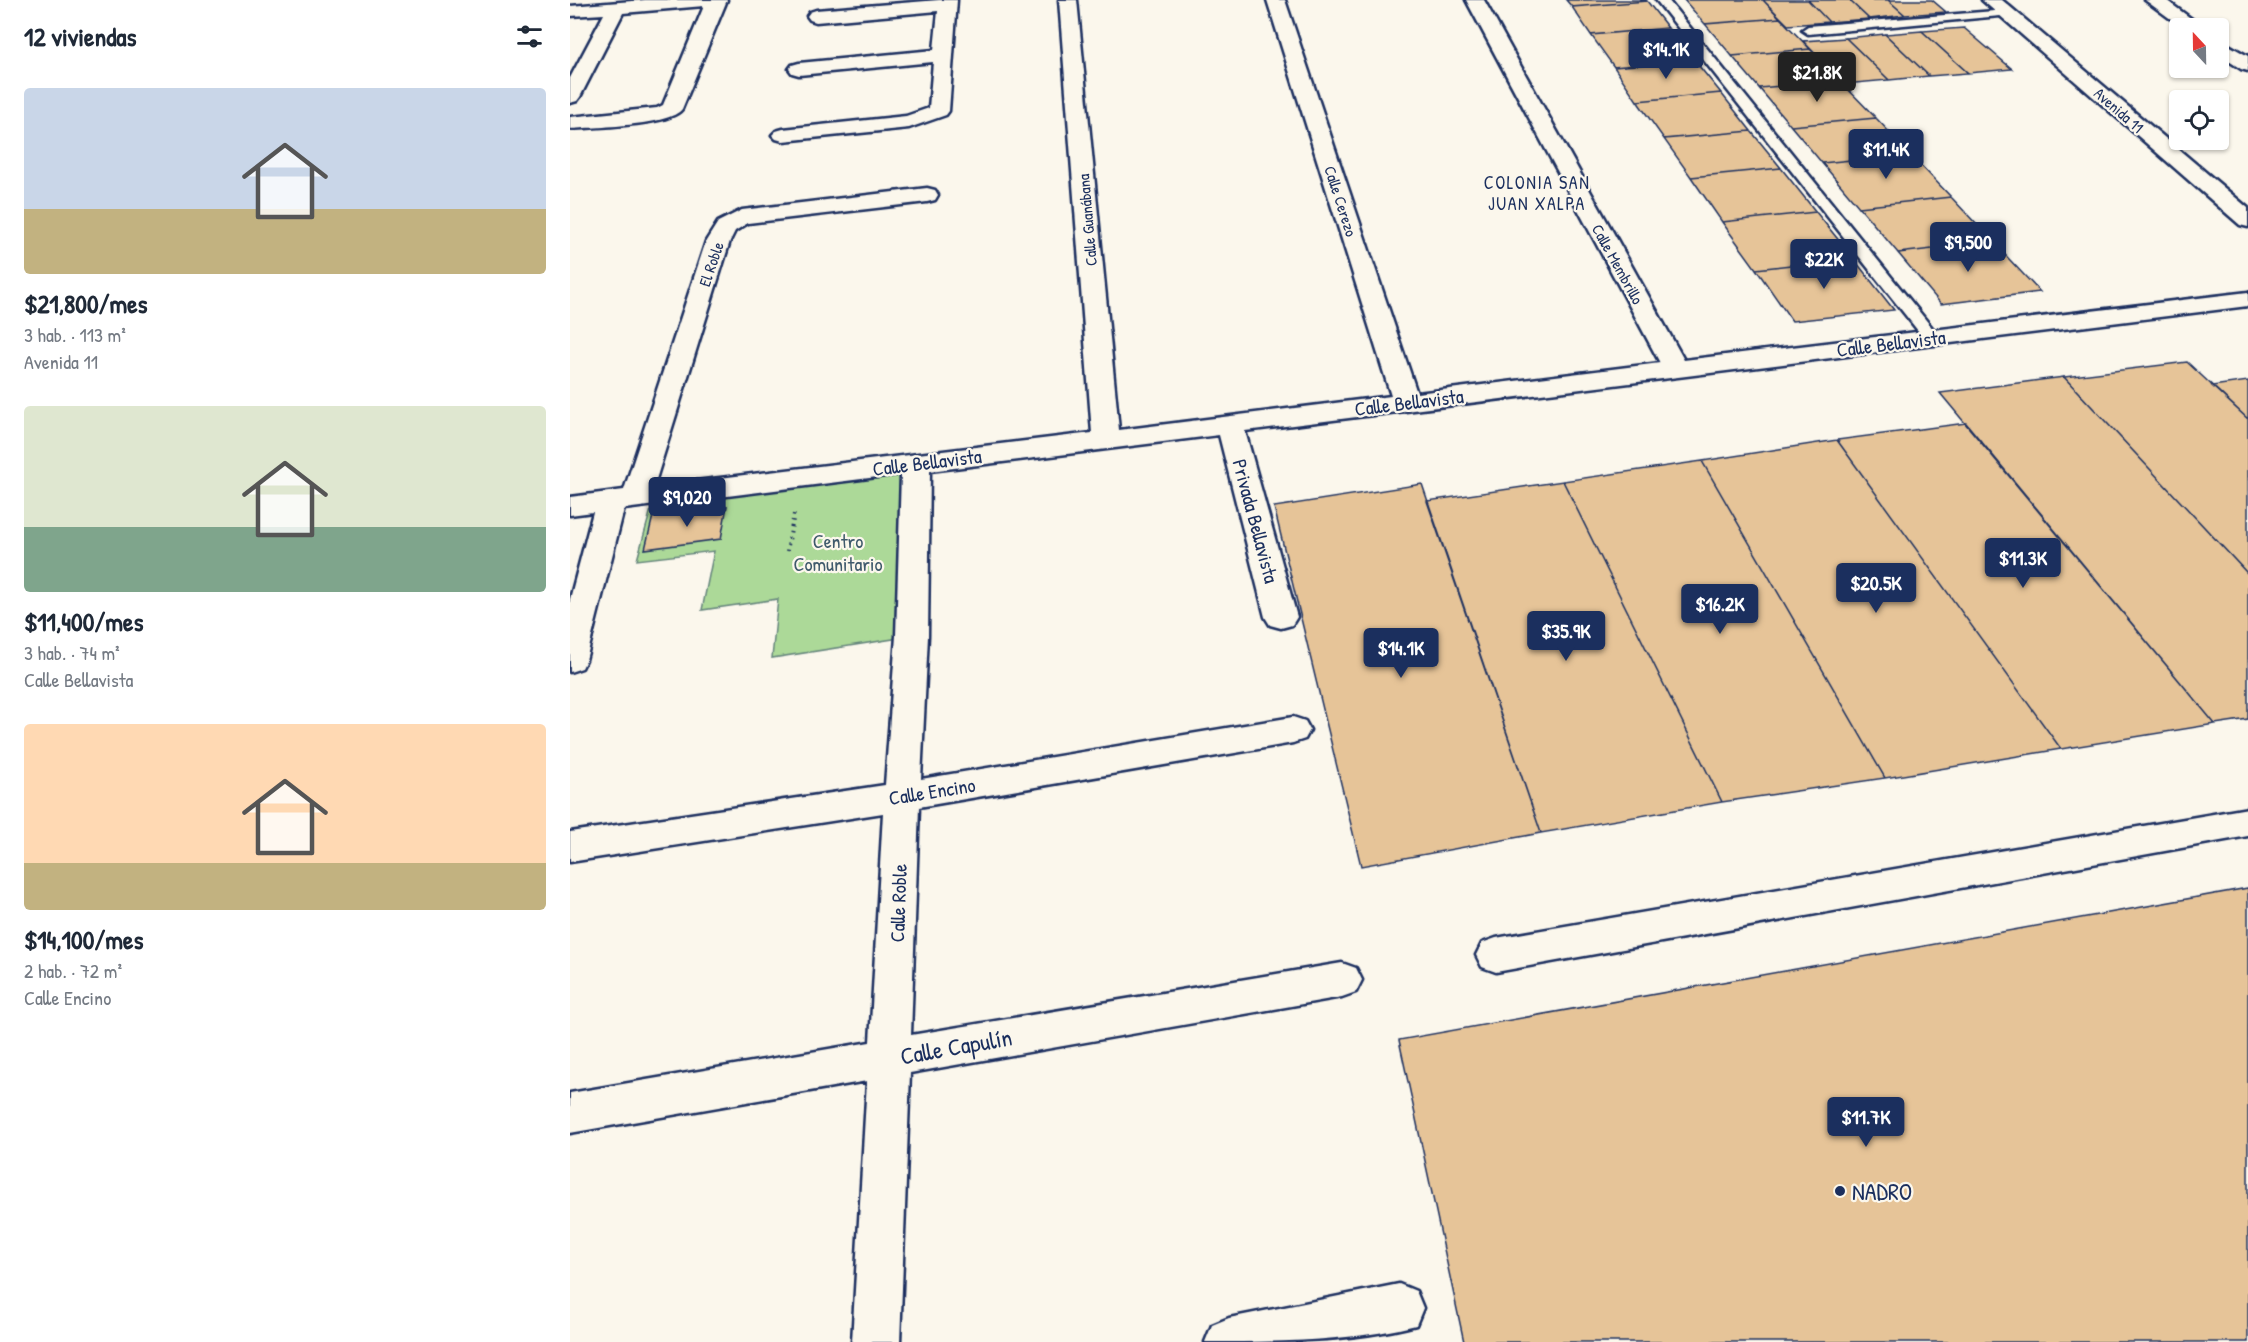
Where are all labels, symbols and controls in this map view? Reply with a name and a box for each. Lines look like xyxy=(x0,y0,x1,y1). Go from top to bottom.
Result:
north arrow xyxy=(2169,18,2229,78)
map controls xyxy=(2169,18,2229,150)
text: 12 viviendas xyxy=(24,19,136,54)
icon: filters xyxy=(513,20,546,53)
pin: $14.1K xyxy=(1617,29,1715,80)
text: $14.1K xyxy=(1643,35,1689,62)
pin: $21.8K xyxy=(1768,52,1866,103)
text: $21.8K xyxy=(1792,58,1842,85)
street label: Avenida 11 xyxy=(2089,82,2149,138)
button: locate xyxy=(2169,90,2229,150)
icon: home xyxy=(231,127,339,235)
pin: $11.4K xyxy=(1837,129,1935,180)
text: $11.4K xyxy=(1863,135,1909,162)
street label: Calle Cerezo xyxy=(1319,163,1363,240)
district label: COLONIA SAN JUAN XALPA xyxy=(1484,170,1590,216)
street label: Calle Guanábana xyxy=(1072,173,1102,267)
street label: Calle Membrillo xyxy=(1587,220,1649,308)
pin: $9,500 xyxy=(1919,222,2017,273)
text: $9,500 xyxy=(1944,228,1992,255)
street label: El Roble xyxy=(693,238,729,289)
pin: $22K xyxy=(1788,239,1860,290)
text: $22K xyxy=(1804,245,1844,272)
text: $21,800/mes xyxy=(24,286,148,321)
text: 3 hab. · 113 m² xyxy=(24,321,126,348)
street label: Calle Bellavista xyxy=(1835,323,1947,363)
text: Avenida 11 xyxy=(24,348,98,375)
street label: Calle Bellavista xyxy=(1353,382,1465,422)
street label: Calle Bellavista xyxy=(871,442,983,482)
icon: home xyxy=(231,445,339,553)
street label: Privada Bellavista xyxy=(1226,456,1286,586)
pin: $9,020 xyxy=(638,477,736,528)
text: $9,020 xyxy=(663,483,711,510)
park label: Centro Comunitario xyxy=(793,527,883,577)
pin: $11.3K xyxy=(1974,538,2072,589)
text: $11.3K xyxy=(1999,544,2047,571)
pin: $20.5K xyxy=(1827,563,1925,614)
text: $20.5K xyxy=(1850,569,1902,596)
pin: $16.2K xyxy=(1671,584,1769,635)
text: $16.2K xyxy=(1695,590,1745,617)
text: $11,400/mes xyxy=(24,604,143,639)
pin: $35.9K xyxy=(1517,611,1615,662)
text: $35.9K xyxy=(1541,617,1591,644)
pin: $14.1K xyxy=(1352,628,1450,679)
text: $14.1K xyxy=(1378,634,1424,661)
text: 3 hab. · 74 m² xyxy=(24,639,120,666)
text: Calle Bellavista xyxy=(24,666,133,693)
icon: home xyxy=(231,763,339,871)
street label: Calle Encino xyxy=(887,771,977,811)
street label: Calle Roble xyxy=(883,863,913,943)
text: $14,100/mes xyxy=(24,922,143,957)
text: 2 hab. · 72 m² xyxy=(24,957,122,984)
text: Calle Encino xyxy=(24,984,111,1011)
street label: Calle Capulín xyxy=(898,1020,1014,1072)
pin: $11.7K xyxy=(1817,1097,1915,1148)
text: $11.7K xyxy=(1841,1103,1891,1130)
place label: NADRO xyxy=(1852,1175,1912,1207)
marker: NADRO xyxy=(1833,1184,1847,1198)

